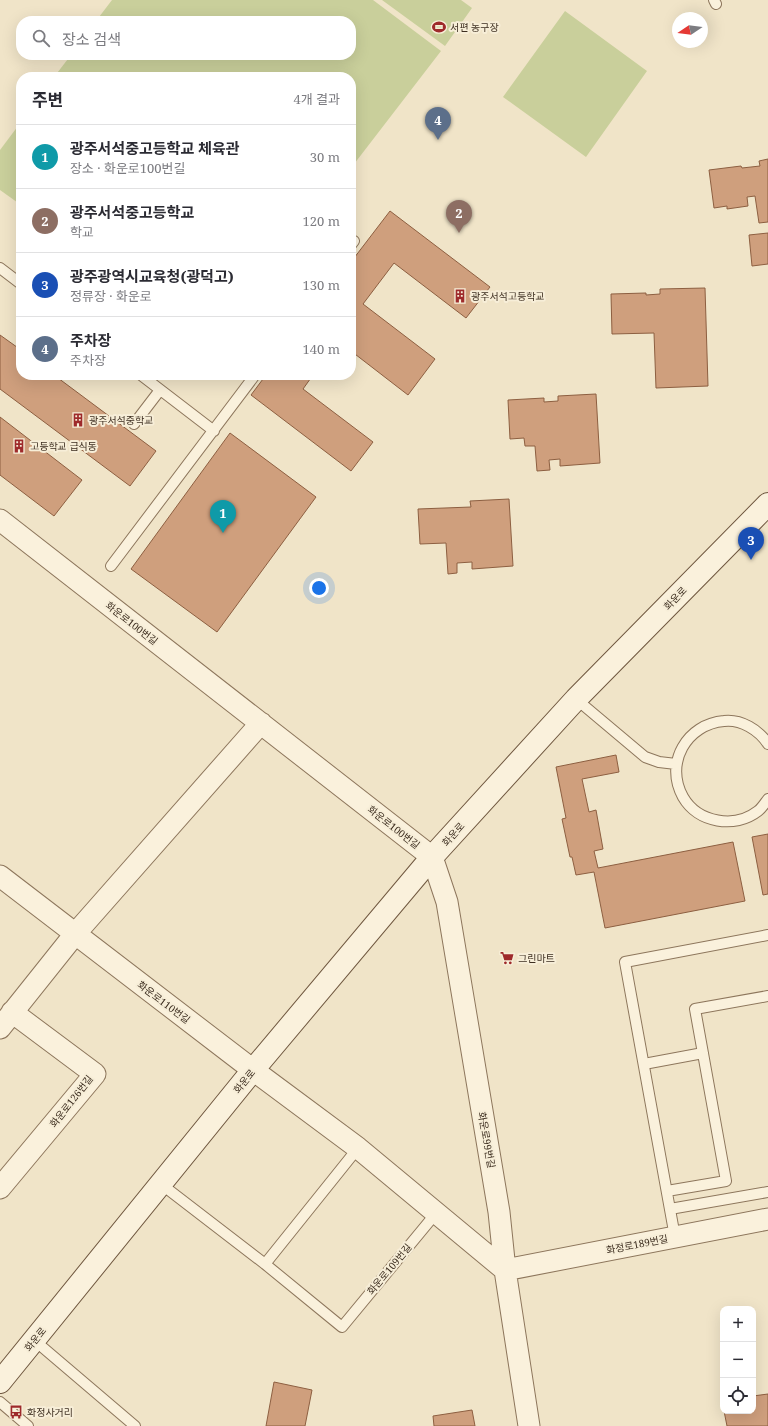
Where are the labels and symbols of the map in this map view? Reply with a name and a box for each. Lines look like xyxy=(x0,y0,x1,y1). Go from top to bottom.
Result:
north arrow xyxy=(672,12,708,48)
sports icon: 서편 농구장 xyxy=(431,19,447,35)
place label: 서편 농구장 xyxy=(450,20,499,34)
pin: 4 xyxy=(425,107,451,140)
pin: 2 xyxy=(446,200,472,233)
building icon: 광주서석고등학교 xyxy=(452,288,468,304)
place label: 광주서석고등학교 xyxy=(471,289,545,303)
building icon: 광주서석중학교 xyxy=(70,412,86,428)
place label: 광주서석중학교 xyxy=(89,413,153,427)
building icon: 고등학교 급식동 xyxy=(11,438,27,454)
place label: 고등학교 급식동 xyxy=(30,439,97,453)
pin: 1 xyxy=(210,500,236,533)
pin: 3 xyxy=(738,527,764,560)
your location xyxy=(309,578,329,598)
street label: 화운로 xyxy=(660,583,690,613)
street label: 화운로100번길 xyxy=(103,598,161,648)
street label: 화운로100번길 xyxy=(365,802,423,852)
street label: 화운로 xyxy=(439,819,467,849)
supermarket icon: 그린마트 xyxy=(499,950,515,966)
place label: 그린마트 xyxy=(518,951,555,965)
street label: 화운로110번길 xyxy=(135,978,193,1026)
street label: 화운로 xyxy=(230,1066,258,1096)
street label: 화운로126번길 xyxy=(46,1072,96,1130)
street label: 화운로99번길 xyxy=(475,1111,499,1169)
street label: 화정로189번길 xyxy=(605,1231,669,1257)
street label: 화운로109번길 xyxy=(363,1240,415,1298)
street label: 화운로 xyxy=(21,1324,49,1354)
bus stop icon: 화정사거리 xyxy=(8,1404,24,1420)
place label: 화정사거리 xyxy=(27,1405,73,1419)

